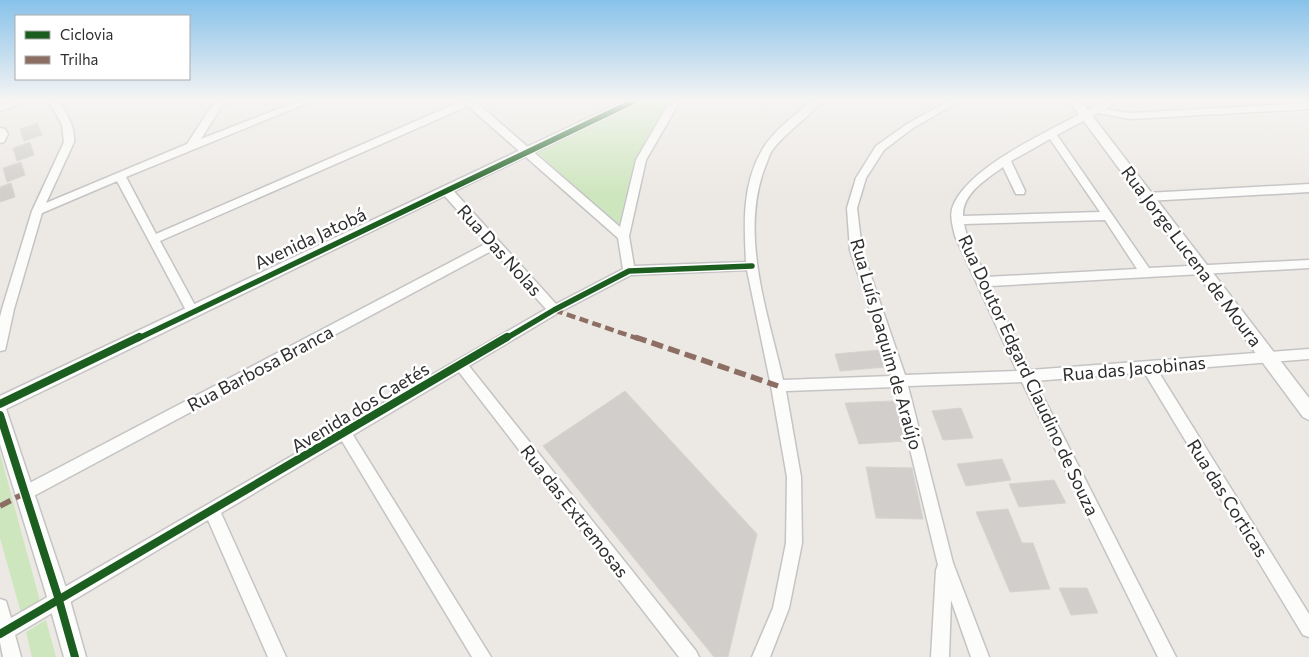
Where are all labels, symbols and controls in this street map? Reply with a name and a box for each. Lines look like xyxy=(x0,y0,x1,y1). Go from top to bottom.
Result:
legend xyxy=(15,15,190,80)
text: Ciclovia xyxy=(60,25,113,43)
text: Trilha xyxy=(60,50,98,68)
street label: Rua Jorge Lucena de Moura xyxy=(1117,161,1267,351)
street label: Rua Das Nolas xyxy=(453,200,547,300)
street label: Avenida Jatobá xyxy=(251,202,369,274)
street label: Rua Doutor Edgard Claudino de Souza xyxy=(954,231,1104,519)
street label: Rua Luís Joaquim de Araújo xyxy=(846,236,928,452)
street label: Rua Barbosa Branca xyxy=(183,320,337,416)
street label: Rua das Jacobinas xyxy=(1061,351,1207,385)
street label: Avenida dos Caetés xyxy=(287,357,433,457)
street label: Rua das Corticas xyxy=(1183,435,1273,561)
street label: Rua das Extremosas xyxy=(516,440,634,582)

